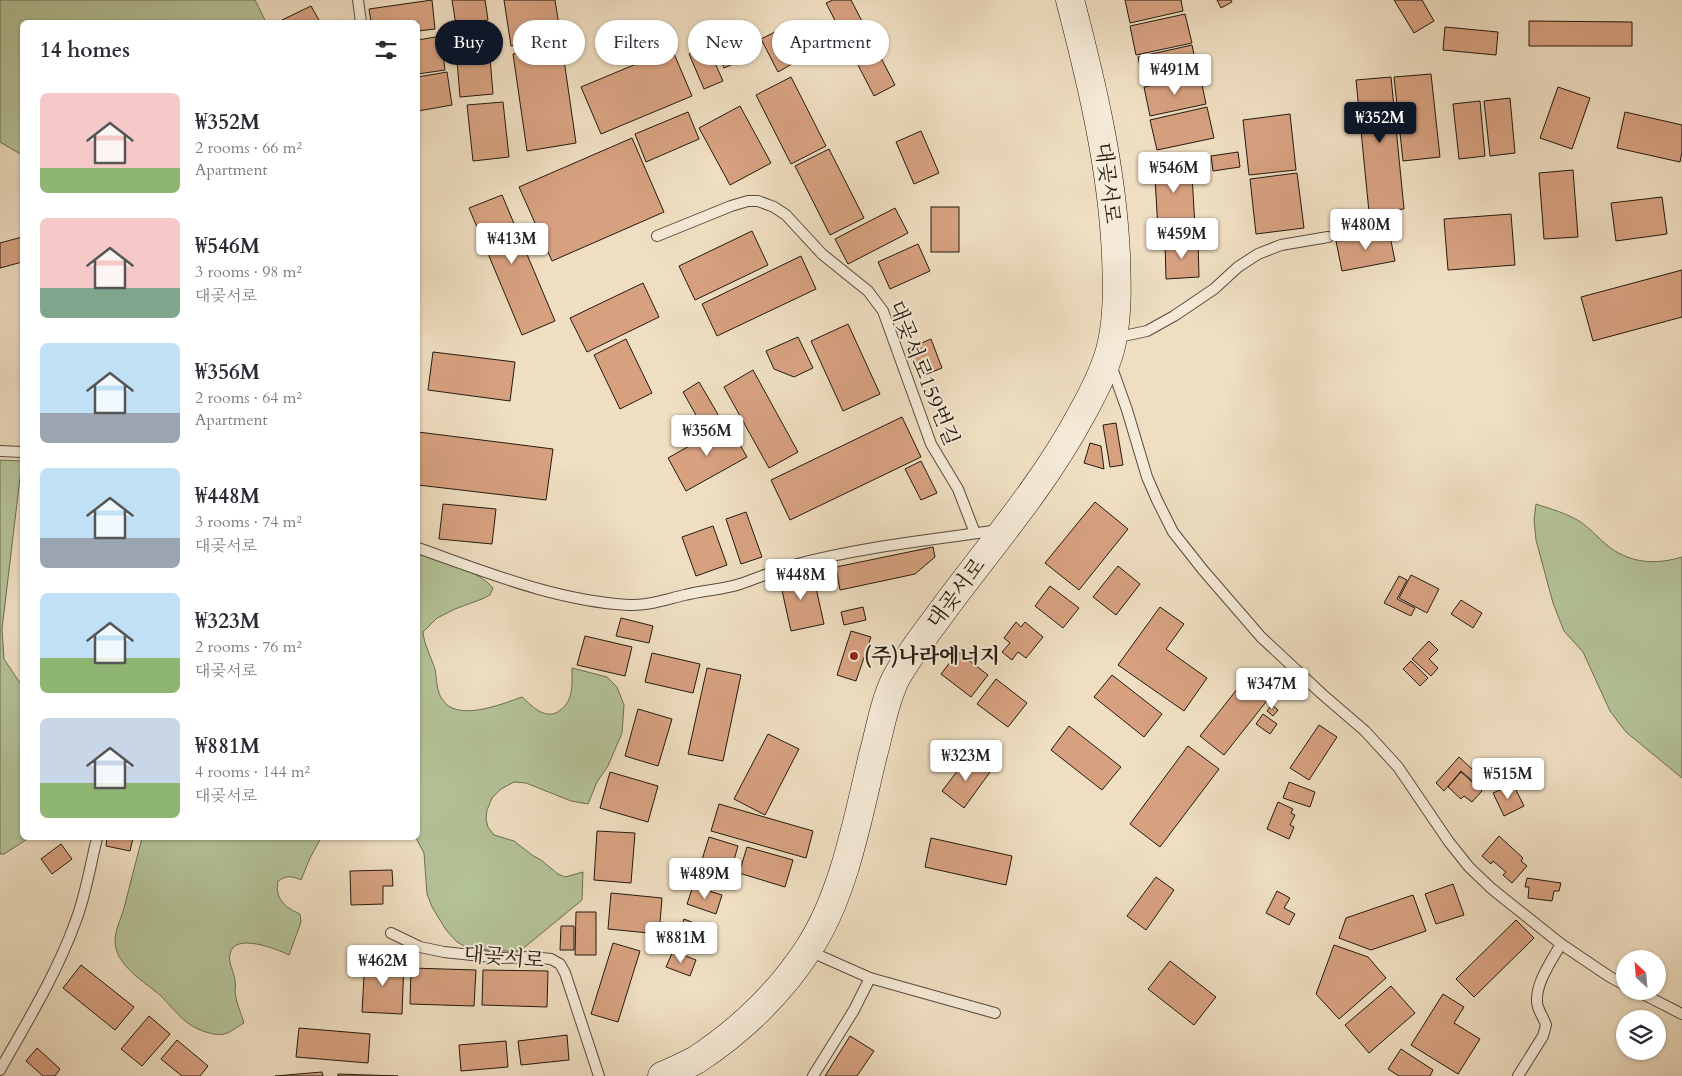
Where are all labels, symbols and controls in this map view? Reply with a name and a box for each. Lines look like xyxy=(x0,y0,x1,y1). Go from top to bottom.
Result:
chip: Buy xyxy=(435,20,503,65)
chip: Rent xyxy=(513,20,585,65)
chip: Filters xyxy=(595,20,678,65)
chip: New xyxy=(688,20,762,65)
chip: Apartment xyxy=(772,20,889,65)
text: 14 homes xyxy=(40,36,130,65)
icon: filters xyxy=(372,36,400,64)
pin: ₩491M xyxy=(1140,54,1210,96)
text: ₩491M xyxy=(1150,59,1200,81)
pin: ₩352M xyxy=(1345,102,1415,144)
text: ₩352M xyxy=(1355,107,1405,129)
text: ₩352M xyxy=(195,108,260,137)
icon: home xyxy=(80,113,140,173)
text: 2 rooms · 66 m² xyxy=(195,137,302,159)
street label: 대곶서로 xyxy=(1088,141,1127,225)
pin: ₩546M xyxy=(1139,152,1209,194)
text: ₩546M xyxy=(1149,157,1199,179)
text: Apartment xyxy=(195,159,268,181)
pin: ₩480M xyxy=(1331,208,1401,251)
text: ₩480M xyxy=(1341,214,1391,236)
pin: ₩459M xyxy=(1147,218,1217,260)
pin: ₩413M xyxy=(477,222,547,265)
text: ₩459M xyxy=(1157,223,1207,245)
text: ₩413M xyxy=(487,228,537,250)
text: ₩546M xyxy=(195,232,260,261)
icon: home xyxy=(80,238,140,298)
text: 3 rooms · 98 m² xyxy=(195,261,302,283)
text: 대곶서로 xyxy=(195,285,257,307)
street label: 대곶서로159번길 xyxy=(881,296,966,450)
text: ₩356M xyxy=(195,358,260,387)
icon: home xyxy=(80,363,140,423)
text: 2 rooms · 64 m² xyxy=(195,387,302,409)
text: Apartment xyxy=(195,409,268,431)
pin: ₩356M xyxy=(672,414,742,457)
text: ₩356M xyxy=(682,420,732,442)
text: ₩448M xyxy=(195,482,260,511)
icon: home xyxy=(80,488,140,548)
text: 3 rooms · 74 m² xyxy=(195,511,302,533)
text: 대곶서로 xyxy=(195,535,257,557)
street label: 대곶서로 xyxy=(920,552,992,634)
pin: ₩448M xyxy=(766,558,836,601)
text: ₩448M xyxy=(776,564,826,586)
text: ₩323M xyxy=(195,607,260,636)
icon: home xyxy=(80,613,140,673)
text: 2 rooms · 76 m² xyxy=(195,636,302,658)
place label: (주)나라에너지 xyxy=(864,642,1000,671)
marker: (주)나라에너지 xyxy=(848,650,860,662)
text: 대곶서로 xyxy=(195,660,257,682)
pin: ₩347M xyxy=(1237,668,1307,710)
text: ₩347M xyxy=(1247,673,1297,695)
text: ₩881M xyxy=(195,732,260,761)
icon: home xyxy=(80,738,140,798)
pin: ₩323M xyxy=(931,740,1001,782)
text: ₩323M xyxy=(941,745,991,767)
pin: ₩515M xyxy=(1473,758,1543,800)
text: 4 rooms · 144 m² xyxy=(195,761,310,783)
text: ₩515M xyxy=(1483,763,1533,785)
text: 대곶서로 xyxy=(195,785,257,807)
pin: ₩489M xyxy=(670,858,740,900)
text: ₩489M xyxy=(680,863,730,885)
pin: ₩881M xyxy=(646,922,716,964)
text: ₩881M xyxy=(656,927,706,949)
street label: 대곶서로 xyxy=(462,940,546,975)
pin: ₩462M xyxy=(348,944,418,987)
text: ₩462M xyxy=(358,950,408,972)
north arrow xyxy=(1616,950,1666,1000)
map controls xyxy=(1616,950,1666,1060)
button: layers xyxy=(1616,1010,1666,1060)

